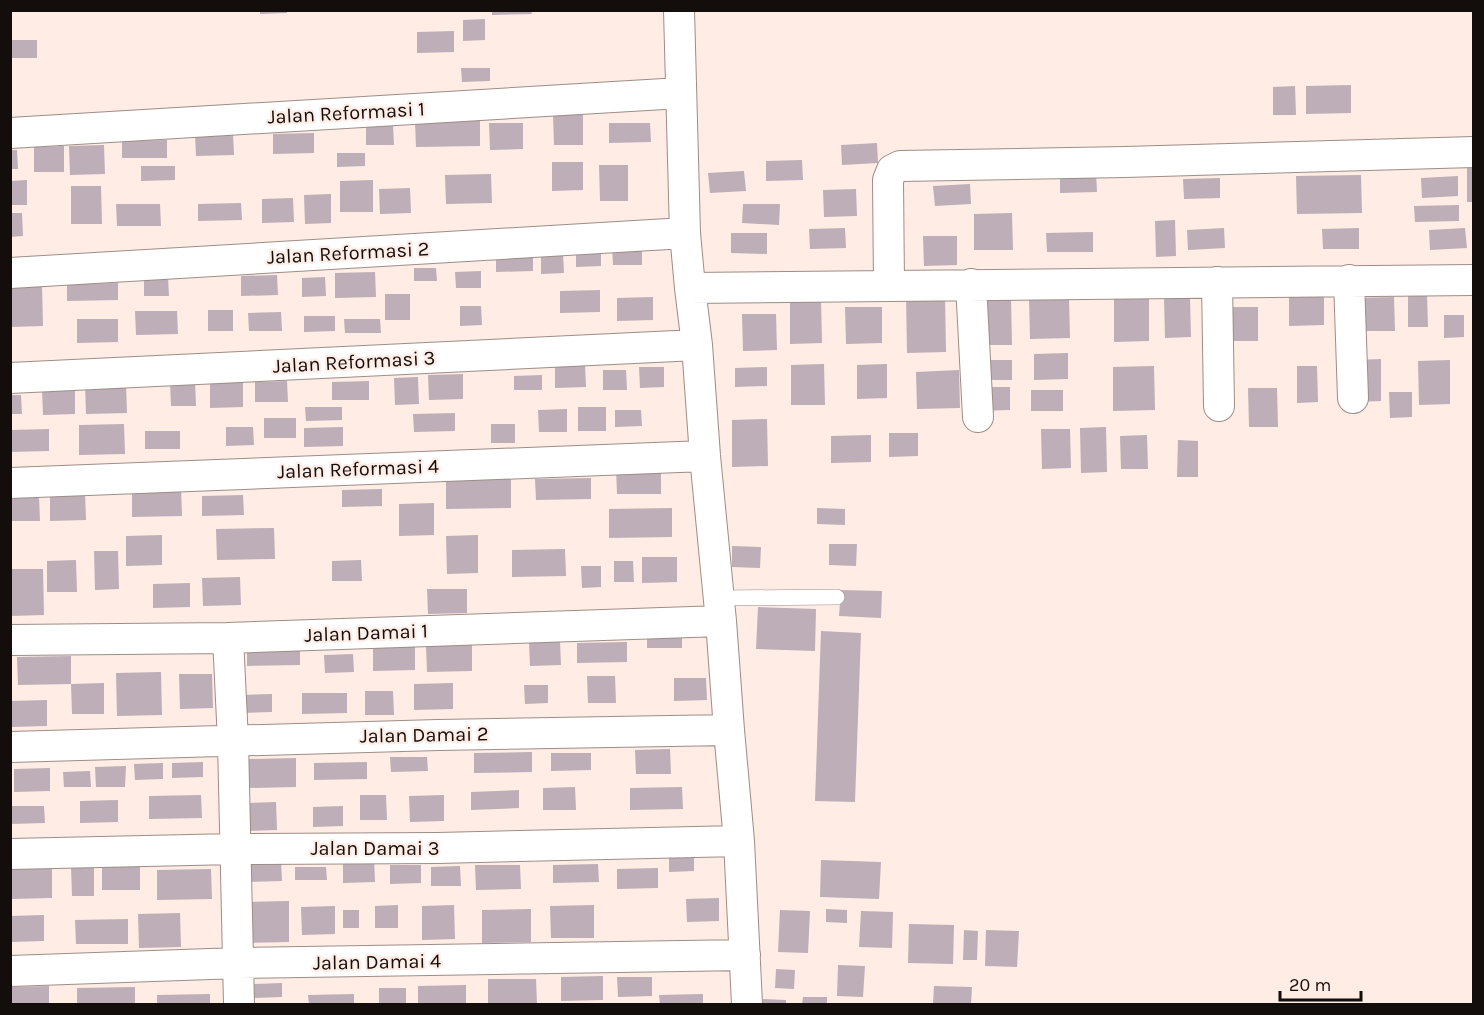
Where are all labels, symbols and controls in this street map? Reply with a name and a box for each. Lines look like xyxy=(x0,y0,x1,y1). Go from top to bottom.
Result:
street label: Jalan Reformasi 1 xyxy=(267,97,425,129)
street label: Jalan Reformasi 2 xyxy=(266,237,430,269)
street label: Jalan Reformasi 3 xyxy=(272,346,436,378)
street label: Jalan Reformasi 4 xyxy=(277,455,439,483)
street label: Jalan Damai 1 xyxy=(304,619,428,647)
street label: Jalan Damai 2 xyxy=(359,722,489,748)
street label: Jalan Damai 3 xyxy=(311,837,439,860)
street label: Jalan Damai 4 xyxy=(313,949,441,975)
scale bar xyxy=(1280,964,1361,1002)
text: 20 m xyxy=(1289,974,1331,996)

